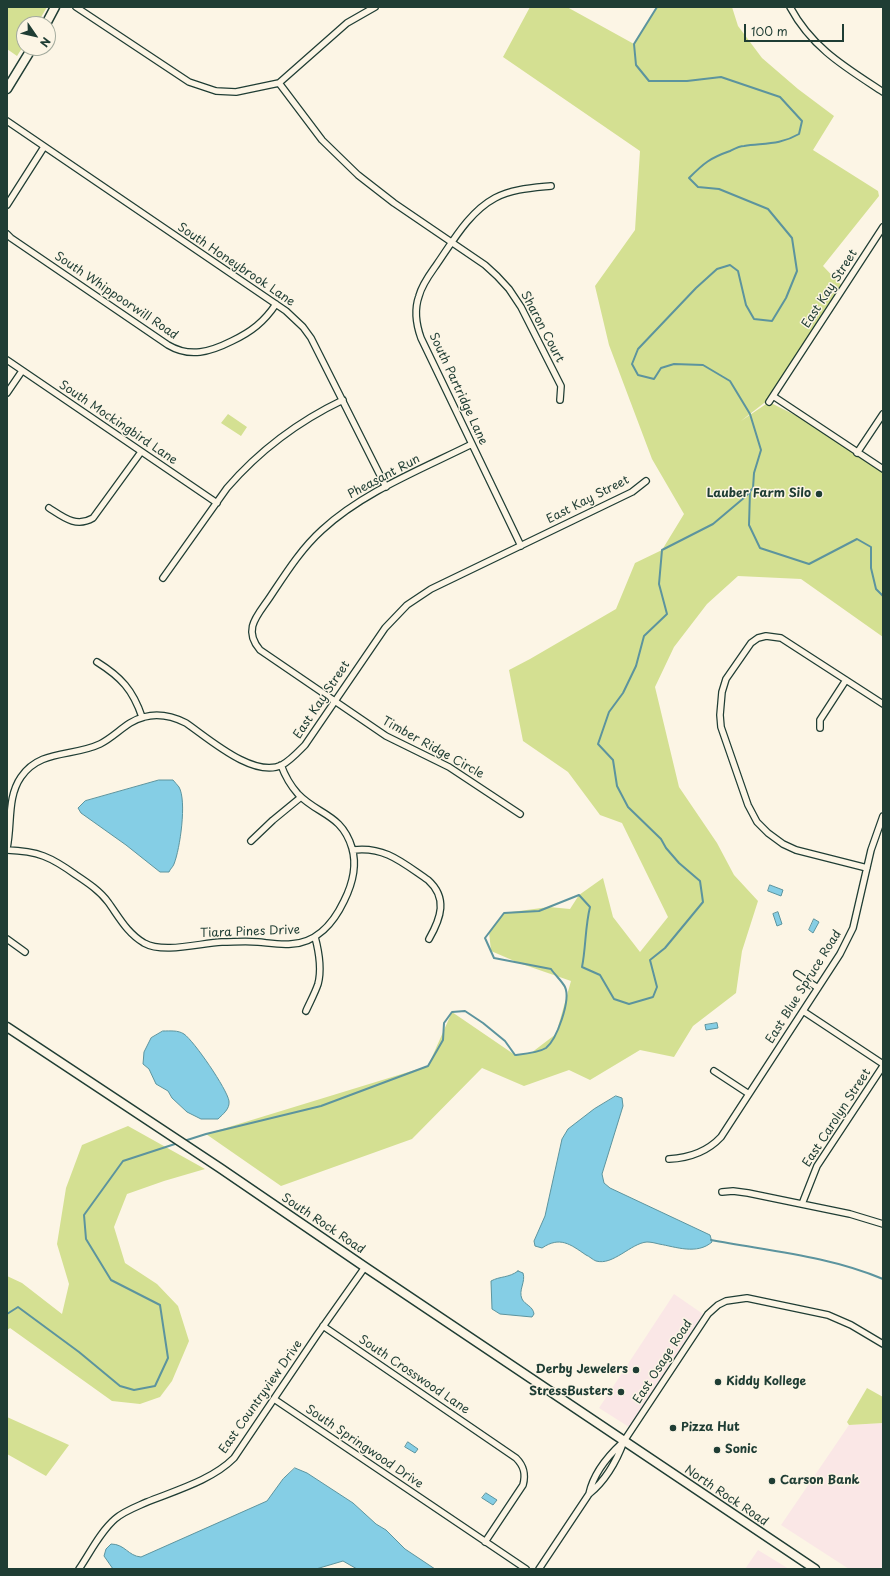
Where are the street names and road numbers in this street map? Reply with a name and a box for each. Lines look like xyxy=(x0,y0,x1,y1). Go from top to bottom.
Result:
street label: South Honeybrook Lane xyxy=(175,220,297,310)
street label: East Kay Street xyxy=(799,247,861,331)
street label: South Whippoorwill Road xyxy=(51,249,181,343)
street label: Sharon Court xyxy=(517,289,567,365)
street label: South Partridge Lane xyxy=(426,331,490,447)
street label: South Mockingbird Lane xyxy=(56,378,180,468)
street label: Pheasant Run xyxy=(345,452,423,502)
street label: East Kay Street xyxy=(544,473,632,527)
street label: East Kay Street xyxy=(291,658,353,742)
street label: Timber Ridge Circle xyxy=(379,714,487,782)
street label: Tiara Pines Drive xyxy=(200,923,300,941)
street label: East Blue Spruce Road xyxy=(763,928,845,1046)
street label: East Carolyn Street xyxy=(800,1066,874,1170)
street label: South Rock Road xyxy=(279,1191,367,1257)
street label: East Osage Road xyxy=(630,1317,696,1407)
street label: South Crosswood Lane xyxy=(356,1333,472,1417)
street label: East Countryview Drive xyxy=(216,1338,306,1456)
street label: South Springwood Drive xyxy=(302,1402,426,1492)
street label: North Rock Road xyxy=(681,1463,771,1529)

